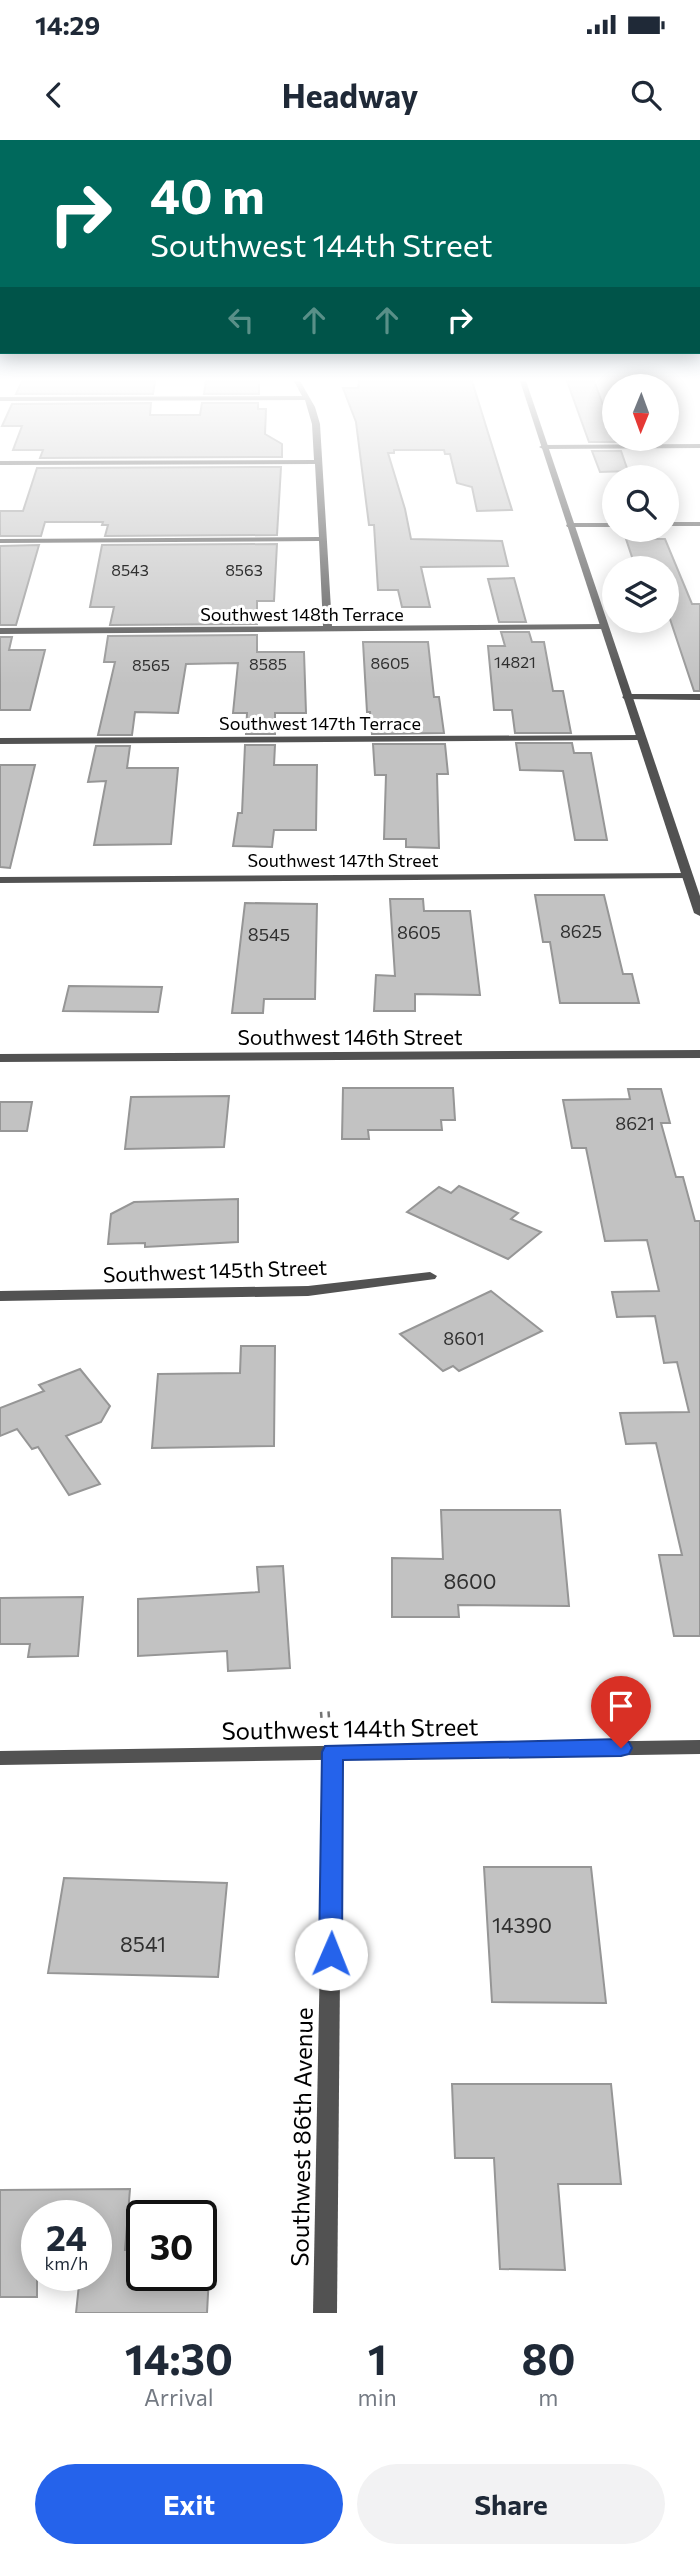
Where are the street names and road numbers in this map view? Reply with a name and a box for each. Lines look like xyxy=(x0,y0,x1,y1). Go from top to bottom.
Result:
street label: Southwest 148th Terrace xyxy=(200,603,404,625)
street label: Southwest 147th Terrace xyxy=(219,712,421,734)
street label: Southwest 147th Street xyxy=(247,849,439,871)
street label: Southwest 146th Street xyxy=(238,1024,463,1049)
street label: Southwest 145th Street xyxy=(102,1254,328,1286)
street label: Southwest 144th Street xyxy=(221,1711,479,1745)
street label: Southwest 86th Avenue xyxy=(284,2007,318,2267)

